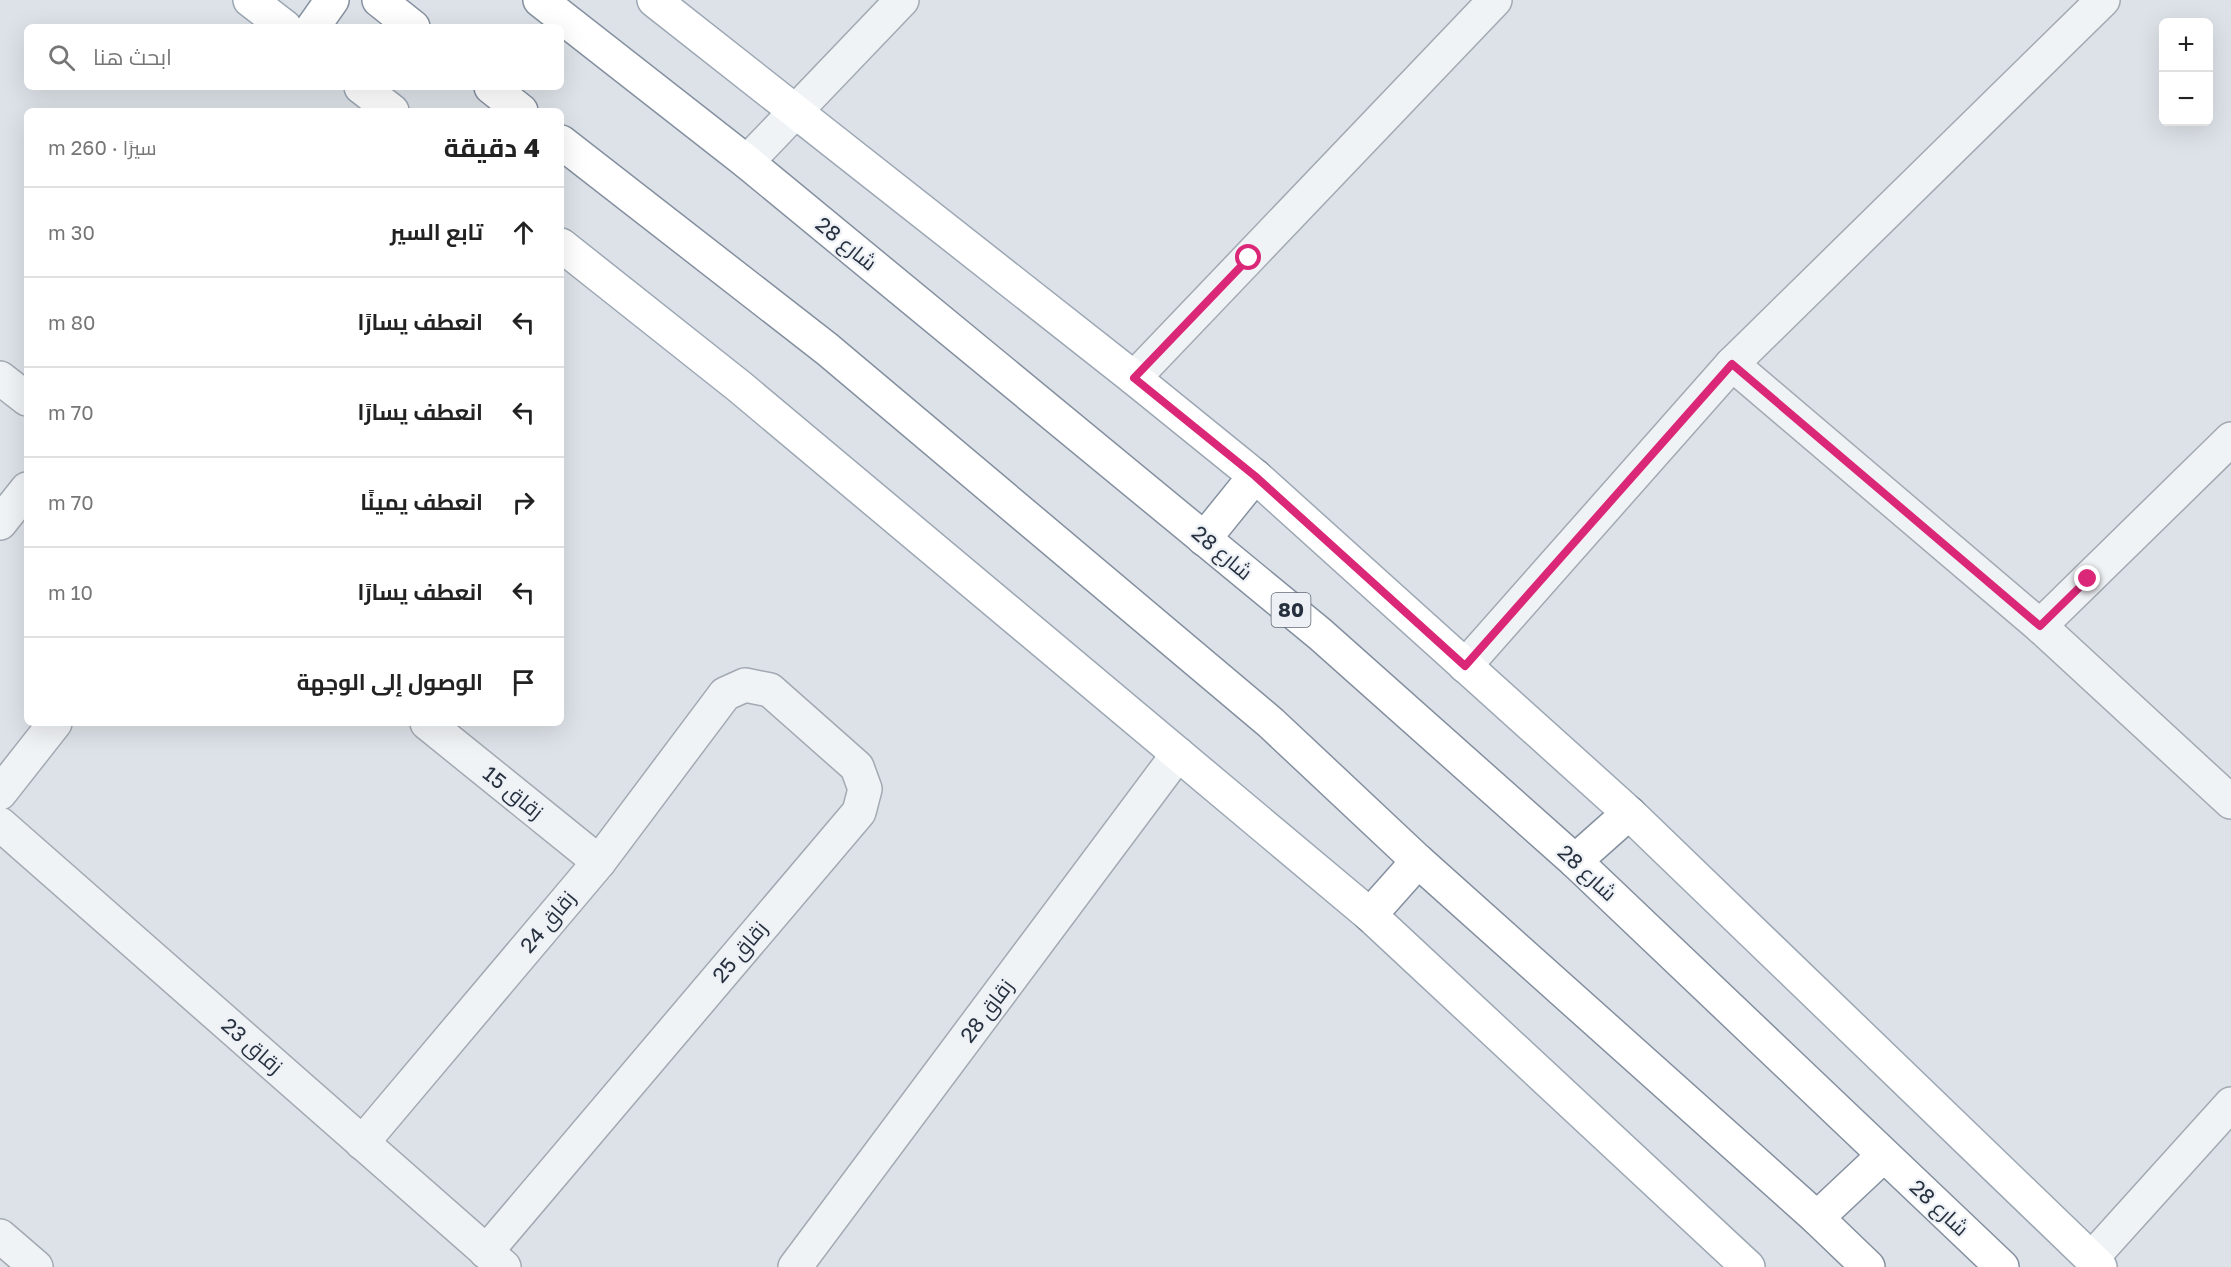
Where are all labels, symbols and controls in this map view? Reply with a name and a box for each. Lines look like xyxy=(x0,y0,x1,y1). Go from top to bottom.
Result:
map controls xyxy=(2159,18,2213,126)
button: + xyxy=(2159,18,2213,72)
search box xyxy=(24,24,564,90)
icon: search xyxy=(45,41,78,74)
text: ابحث هنا xyxy=(93,43,172,70)
button: − xyxy=(2159,72,2213,126)
text: 4 دقيقة xyxy=(444,132,540,163)
text: سيرًا · 260 m xyxy=(48,135,157,159)
street label: شارع 28 xyxy=(810,211,882,277)
icon: ahead xyxy=(507,216,540,249)
text: تابع السير xyxy=(390,218,483,245)
text: 30 m xyxy=(48,220,95,244)
route start xyxy=(1235,244,1261,270)
icon: left xyxy=(507,306,540,339)
text: انعطف يسارًا xyxy=(358,308,483,335)
text: 80 m xyxy=(48,310,95,334)
icon: left xyxy=(507,396,540,429)
text: انعطف يسارًا xyxy=(358,398,483,425)
text: 70 m xyxy=(48,400,94,424)
icon: right xyxy=(507,486,540,519)
text: انعطف يمينًا xyxy=(360,488,483,515)
text: 70 m xyxy=(48,490,94,514)
street label: شارع 28 xyxy=(1186,519,1258,587)
route end xyxy=(2074,565,2100,591)
icon: left xyxy=(507,576,540,609)
text: انعطف يسارًا xyxy=(358,578,483,605)
text: 10 m xyxy=(48,580,93,604)
road number: 80 xyxy=(1272,593,1310,627)
icon: arrive xyxy=(507,666,540,699)
text: الوصول إلى الوجهة xyxy=(297,668,483,695)
street label: زقاق 15 xyxy=(478,760,549,825)
street label: شارع 28 xyxy=(1552,839,1622,907)
street label: زقاق 24 xyxy=(514,885,581,958)
street label: زقاق 25 xyxy=(706,915,773,988)
street label: زقاق 28 xyxy=(954,973,1019,1048)
street label: زقاق 23 xyxy=(216,1012,288,1080)
street label: شارع 28 xyxy=(1904,1174,1974,1242)

